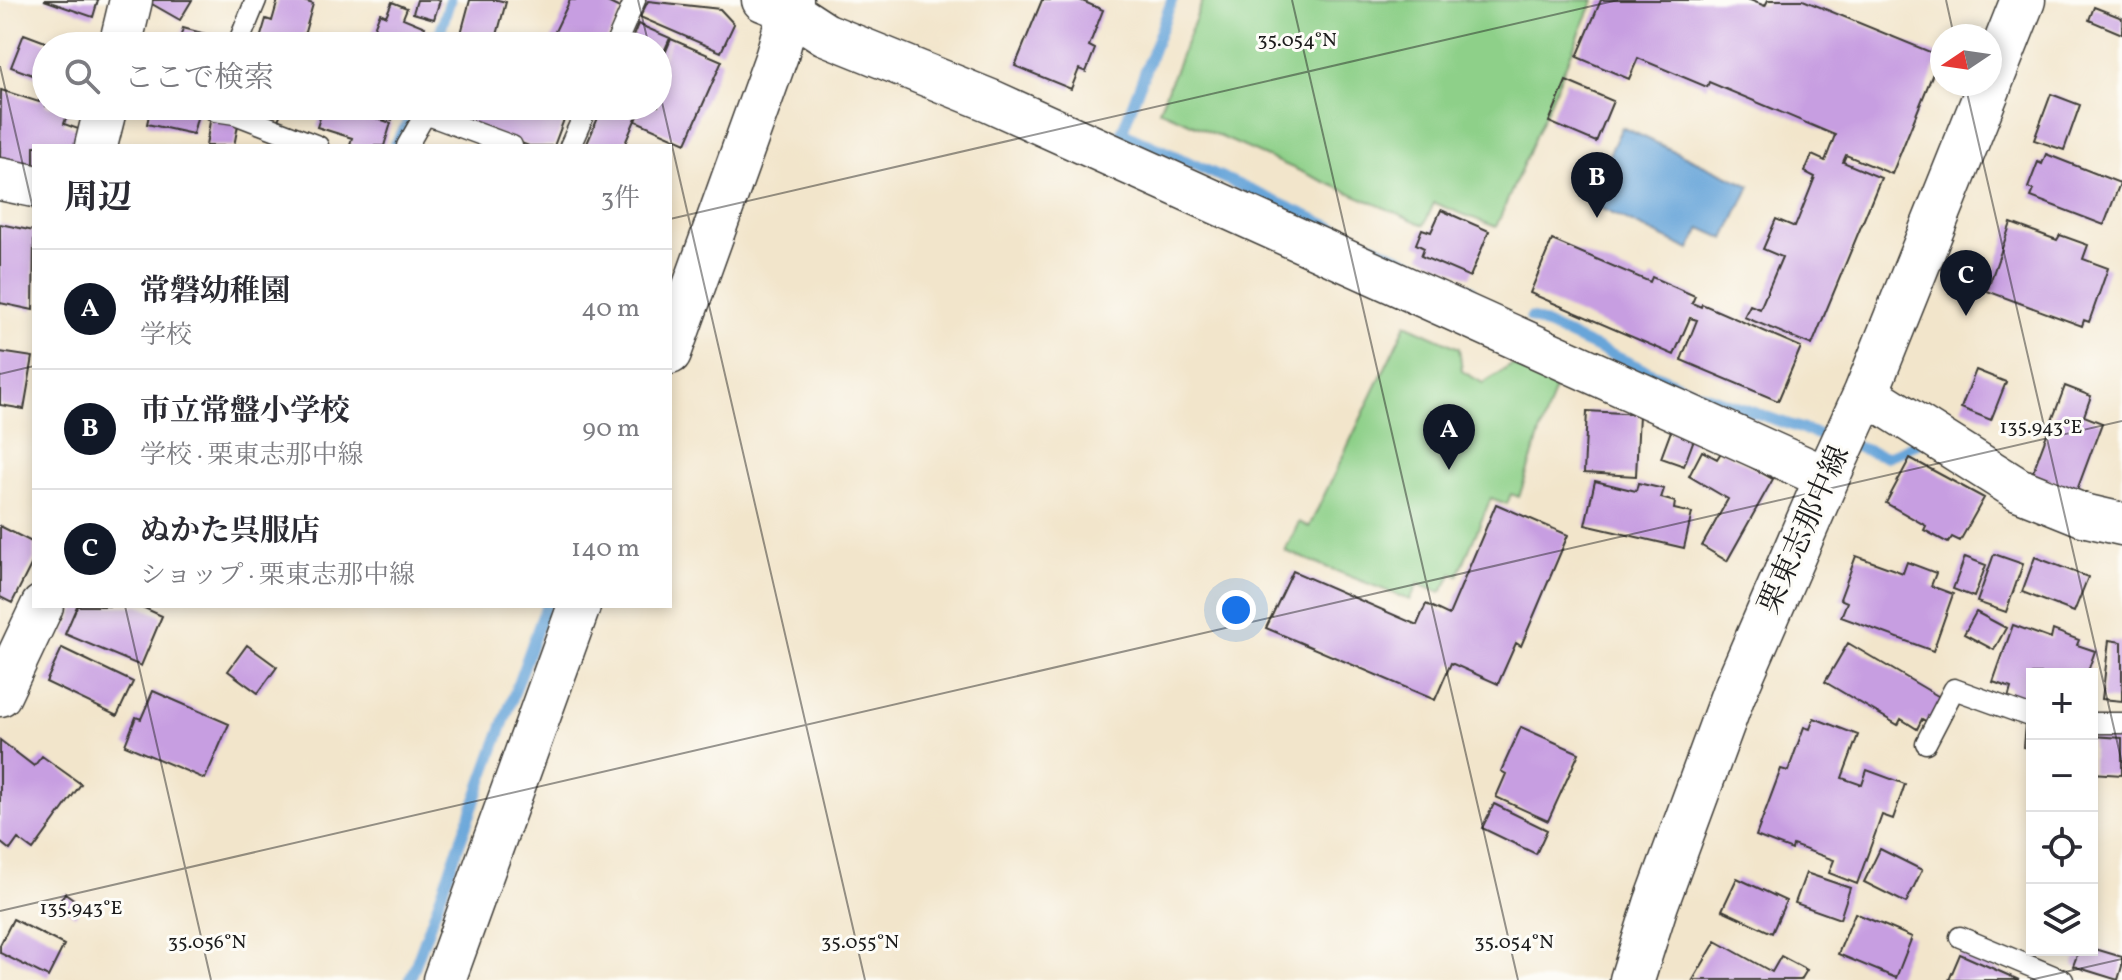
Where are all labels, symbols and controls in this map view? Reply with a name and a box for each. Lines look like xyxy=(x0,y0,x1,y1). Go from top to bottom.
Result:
north arrow xyxy=(1930,24,2002,96)
text: 35.054°N xyxy=(1257,27,1337,55)
search box xyxy=(32,32,672,120)
icon: search xyxy=(60,54,104,98)
text: ここで検索 xyxy=(124,58,274,100)
pin: B xyxy=(1571,152,1623,218)
text: 周辺 xyxy=(64,176,132,223)
text: 3件 xyxy=(601,181,640,217)
pin: C xyxy=(1940,250,1992,316)
text: 常磐幼稚園 xyxy=(140,271,290,313)
text: A xyxy=(81,291,99,327)
text: 40 m xyxy=(581,291,640,327)
text: 学校 xyxy=(140,318,192,354)
text: 市立常盤小学校 xyxy=(140,391,350,433)
pin: A xyxy=(1423,404,1475,470)
text: B xyxy=(81,411,99,447)
text: 90 m xyxy=(582,411,640,447)
text: 135.943°E xyxy=(1999,414,2083,442)
text: 学校 · 栗東志那中線 xyxy=(140,438,364,474)
street label: 栗東志那中線 xyxy=(1749,439,1861,621)
text: ぬかた呉服店 xyxy=(140,511,320,553)
text: C xyxy=(82,531,98,567)
text: 140 m xyxy=(571,531,640,567)
text: ショップ · 栗東志那中線 xyxy=(140,558,415,594)
your location xyxy=(1216,590,1256,630)
map controls xyxy=(2026,668,2098,956)
button: + xyxy=(2026,668,2098,740)
button: − xyxy=(2026,740,2098,812)
button: locate xyxy=(2026,812,2098,884)
button: layers xyxy=(2026,884,2098,956)
text: 135.943°E xyxy=(39,895,123,923)
text: 35.056°N xyxy=(168,929,246,957)
text: 35.055°N xyxy=(821,929,899,957)
text: 35.054°N xyxy=(1474,929,1554,957)

